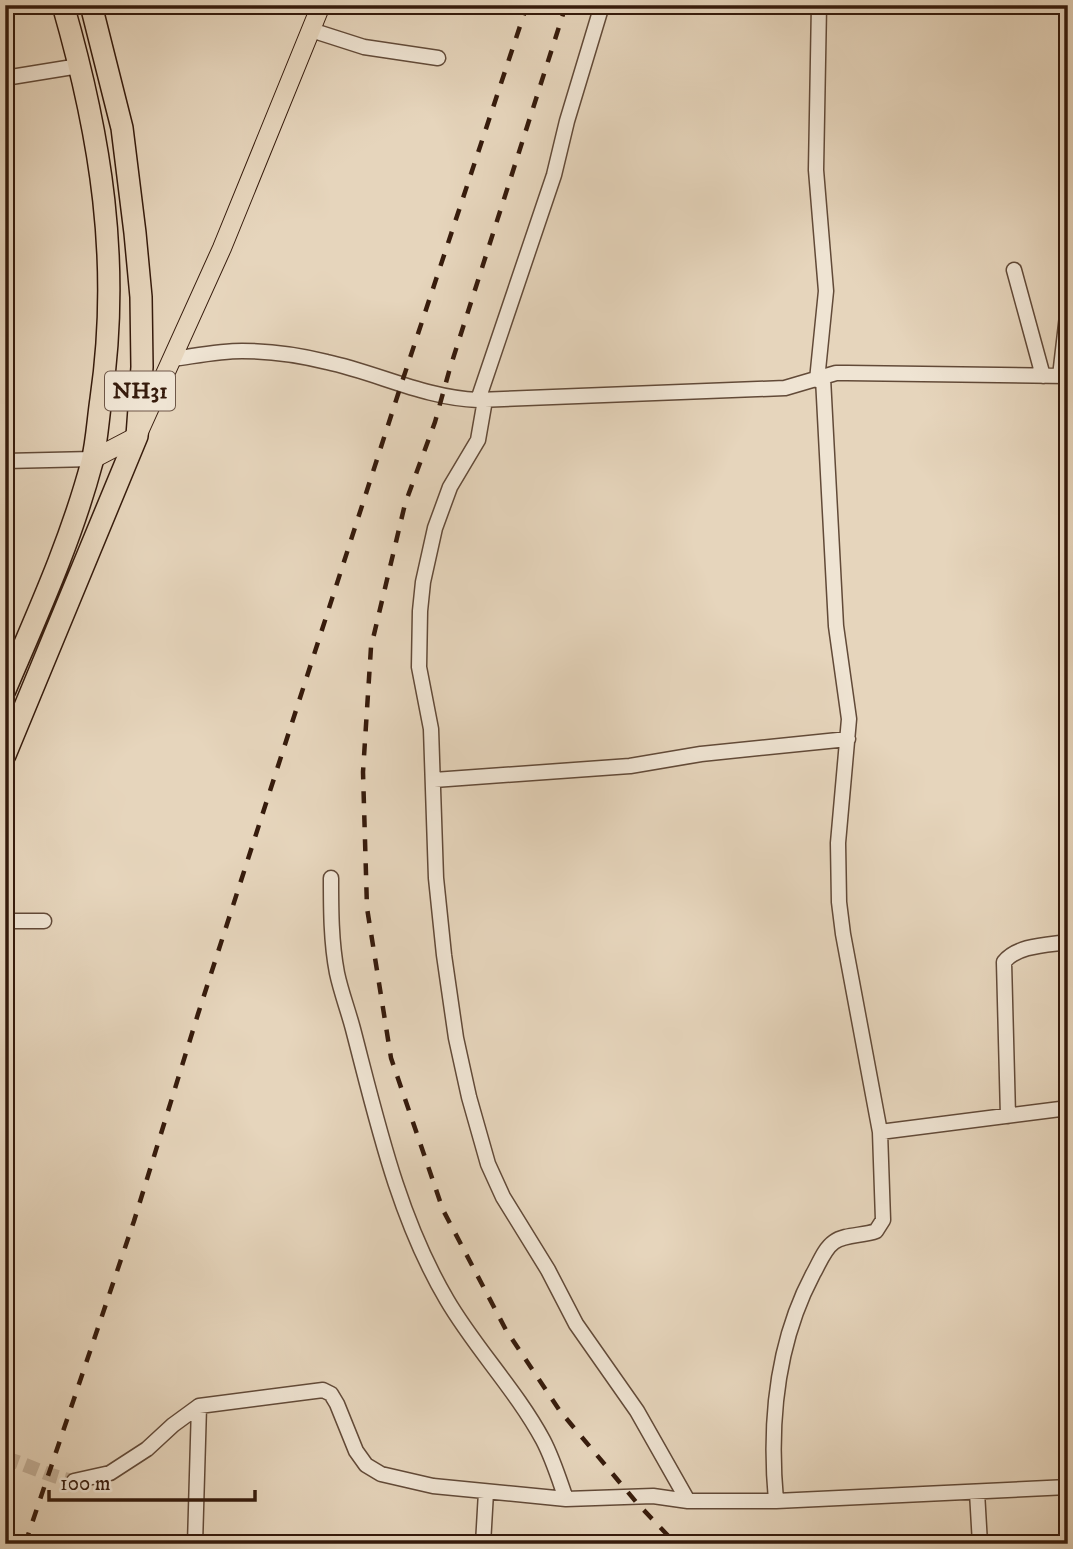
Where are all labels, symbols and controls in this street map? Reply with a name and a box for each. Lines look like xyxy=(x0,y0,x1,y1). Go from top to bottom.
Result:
road number: NH31 xyxy=(105,372,175,410)
scale bar xyxy=(49,1458,256,1502)
text: 100 m xyxy=(60,1471,111,1497)

